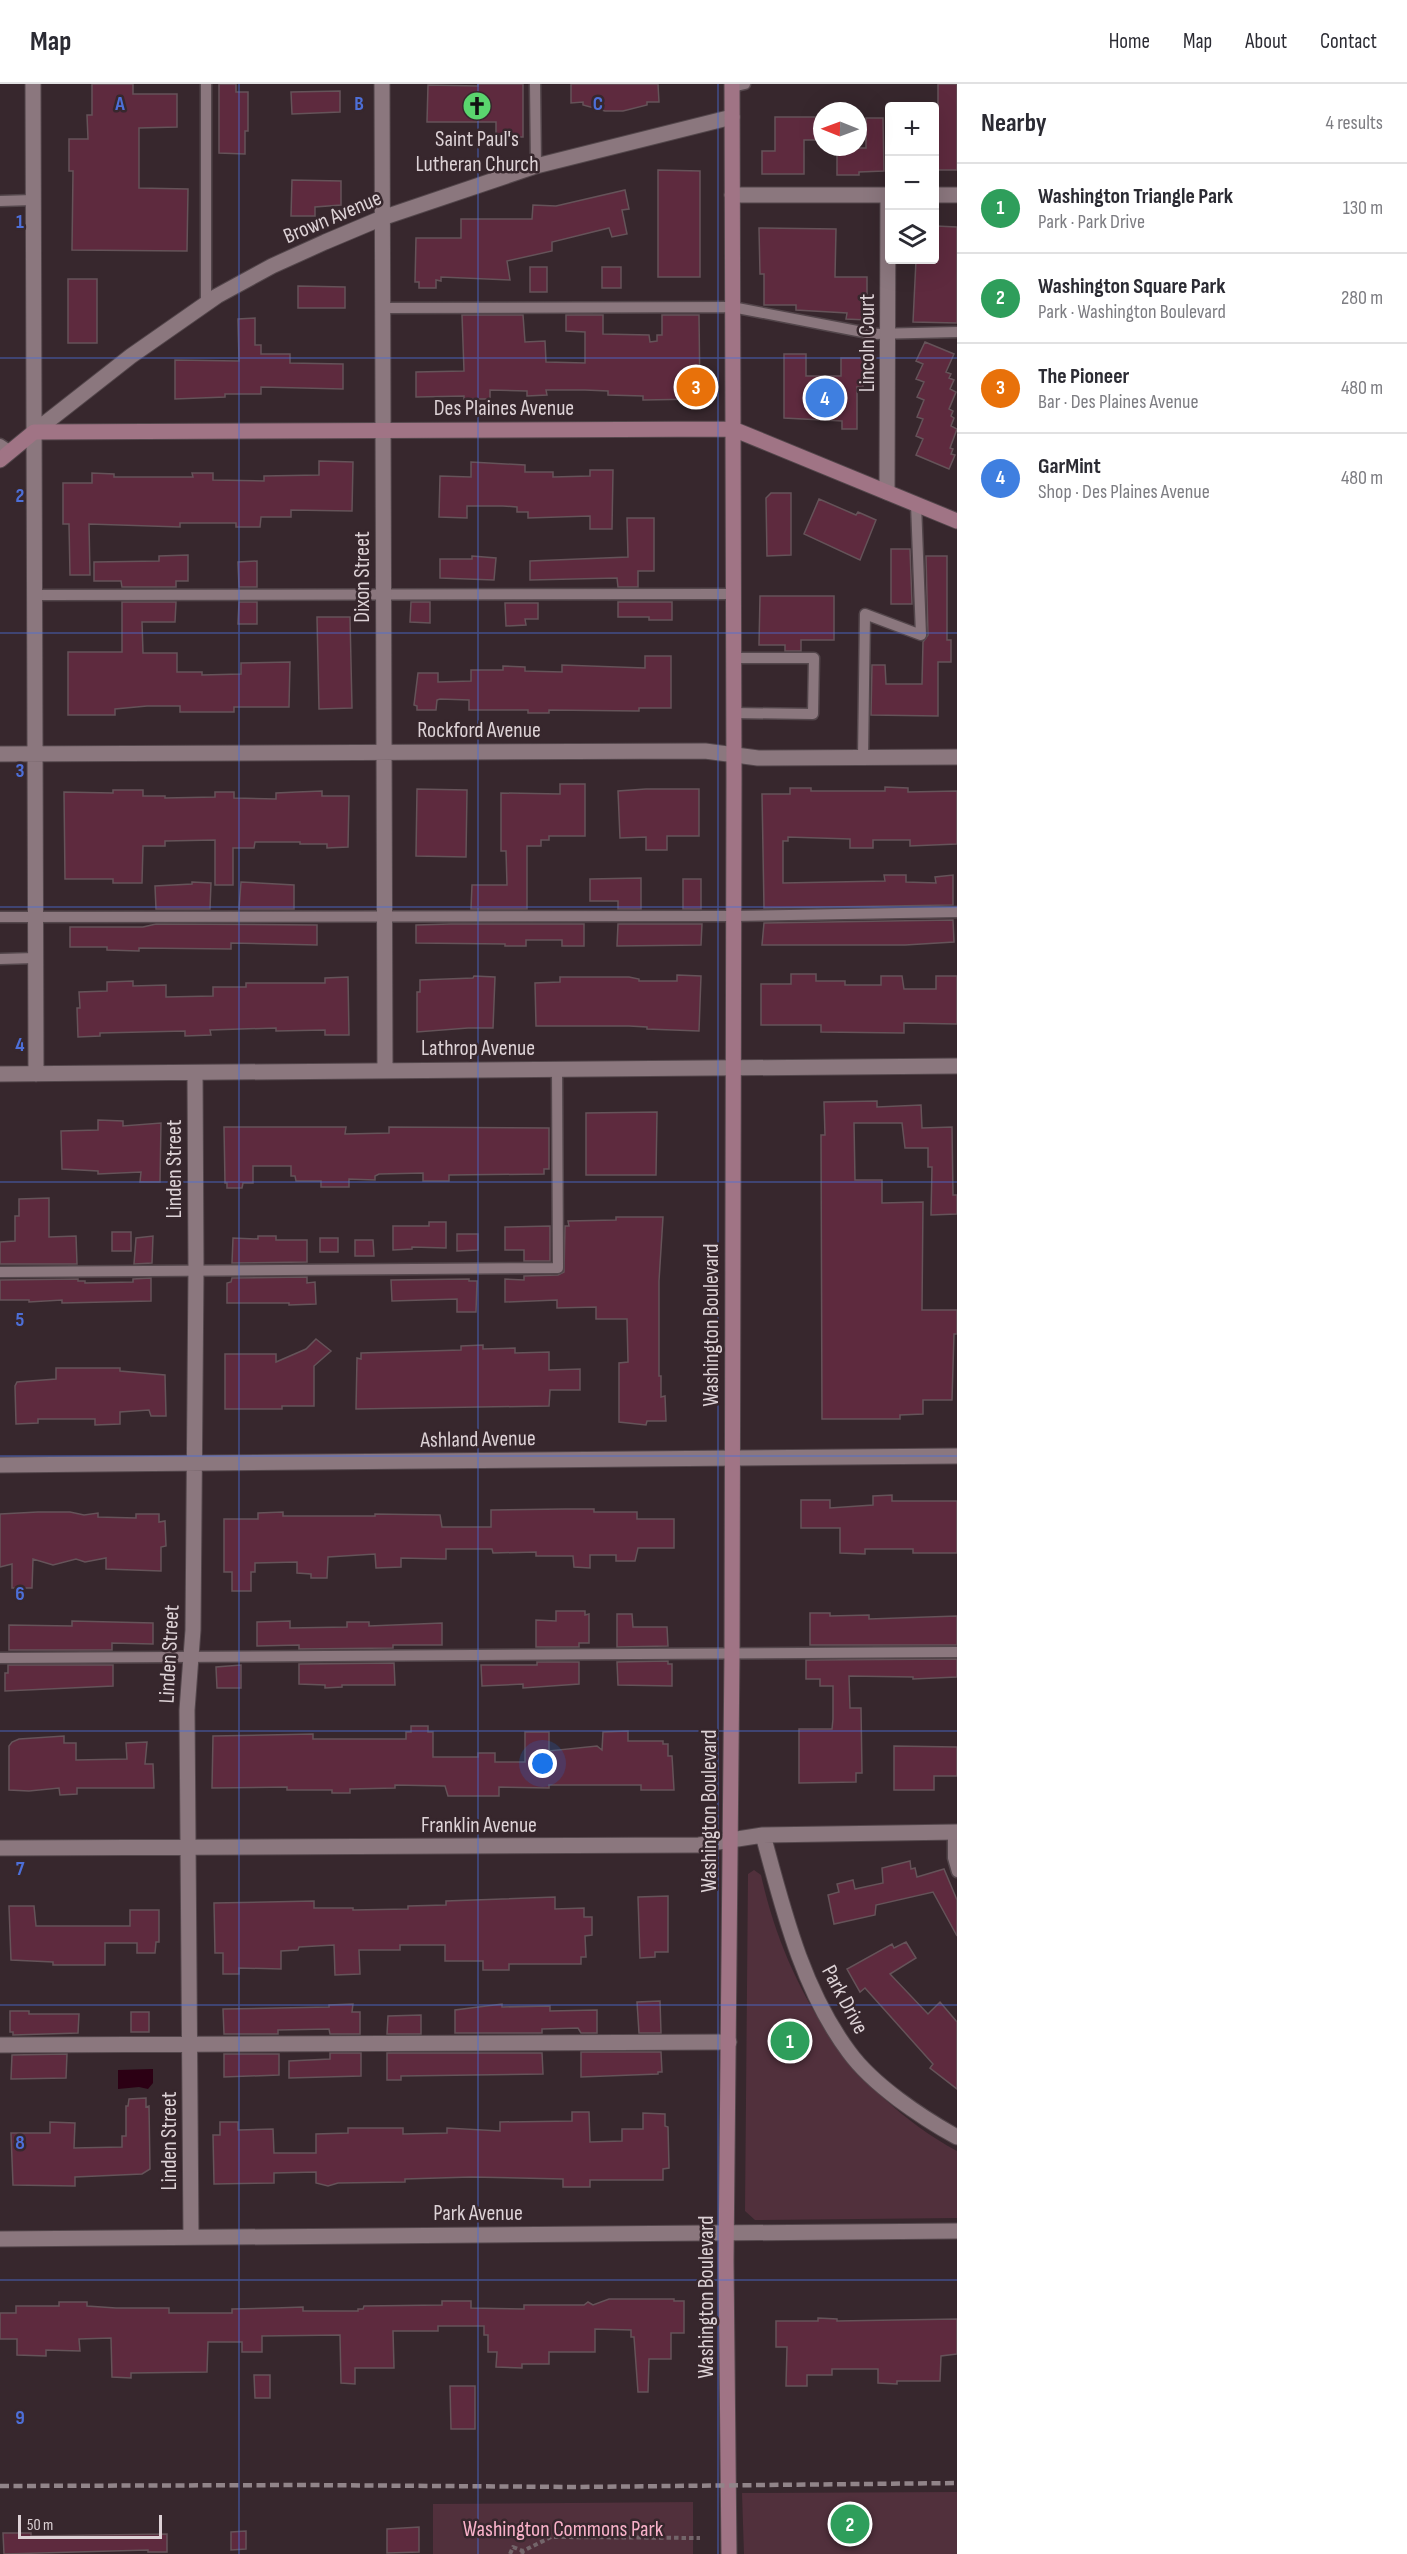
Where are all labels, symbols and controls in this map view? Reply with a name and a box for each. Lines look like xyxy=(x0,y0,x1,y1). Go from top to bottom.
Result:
text: Map xyxy=(30,25,71,58)
text: Home xyxy=(1109,29,1150,54)
text: Map xyxy=(1183,29,1212,54)
text: About xyxy=(1245,29,1287,54)
text: Contact xyxy=(1320,29,1377,54)
church icon: Saint Paul's Lutheran Church xyxy=(461,90,493,122)
text: A xyxy=(114,92,125,116)
text: B xyxy=(354,92,364,116)
text: C xyxy=(593,92,603,116)
north arrow xyxy=(813,102,867,156)
map controls xyxy=(885,102,939,264)
button: + xyxy=(885,102,939,156)
text: Nearby xyxy=(981,108,1047,139)
text: 4 results xyxy=(1326,111,1383,135)
place label: Saint Paul's Lutheran Church xyxy=(415,126,539,178)
button: − xyxy=(885,156,939,210)
text: Washington Triangle Park xyxy=(1038,183,1233,210)
street label: Brown Avenue xyxy=(280,185,386,250)
text: 1 xyxy=(997,196,1004,220)
text: 130 m xyxy=(1343,196,1383,220)
text: 1 xyxy=(16,210,24,234)
button: layers xyxy=(885,210,939,264)
text: Park · Park Drive xyxy=(1038,210,1145,234)
text: Washington Square Park xyxy=(1038,273,1226,300)
text: 2 xyxy=(996,286,1005,310)
text: 280 m xyxy=(1341,286,1383,310)
street label: Lincoln Court xyxy=(854,293,881,392)
text: Park · Washington Boulevard xyxy=(1038,300,1226,324)
text: The Pioneer xyxy=(1038,363,1129,390)
pin: 3 xyxy=(676,364,716,410)
pin: 4 xyxy=(806,376,844,420)
text: 3 xyxy=(996,376,1005,400)
text: 480 m xyxy=(1341,376,1383,400)
text: Bar · Des Plaines Avenue xyxy=(1038,390,1198,414)
street label: Des Plaines Avenue xyxy=(434,395,574,422)
text: GarMint xyxy=(1038,453,1101,480)
text: 4 xyxy=(996,466,1005,490)
text: 480 m xyxy=(1341,466,1383,490)
text: Shop · Des Plaines Avenue xyxy=(1038,480,1210,504)
text: 2 xyxy=(16,484,24,508)
street label: Dixon Street xyxy=(349,531,376,623)
street label: Rockford Avenue xyxy=(417,717,541,744)
text: 3 xyxy=(16,759,25,783)
text: 4 xyxy=(15,1033,25,1057)
street label: Lathrop Avenue xyxy=(421,1035,535,1062)
street label: Linden Street xyxy=(161,1119,188,1219)
street label: Washington Boulevard xyxy=(698,1244,725,1406)
text: 5 xyxy=(16,1308,25,1332)
street label: Ashland Avenue xyxy=(419,1425,536,1454)
text: 6 xyxy=(15,1582,25,1606)
street label: Linden Street xyxy=(153,1604,186,1704)
street label: Washington Boulevard xyxy=(696,1730,723,1892)
your location xyxy=(528,1749,557,1778)
street label: Franklin Avenue xyxy=(421,1812,537,1839)
text: 7 xyxy=(16,1857,25,1881)
street label: Park Drive xyxy=(815,1961,874,2039)
pin: 1 xyxy=(770,2018,810,2064)
street label: Linden Street xyxy=(156,2091,183,2191)
text: 8 xyxy=(15,2131,25,2155)
street label: Park Avenue xyxy=(433,2200,523,2227)
street label: Washington Boulevard xyxy=(693,2216,720,2378)
text: 9 xyxy=(15,2406,25,2430)
pin: 2 xyxy=(830,2502,870,2546)
scale bar xyxy=(18,2512,162,2540)
text: 50 m xyxy=(27,2516,53,2535)
park label: Washington Commons Park xyxy=(463,2516,664,2543)

